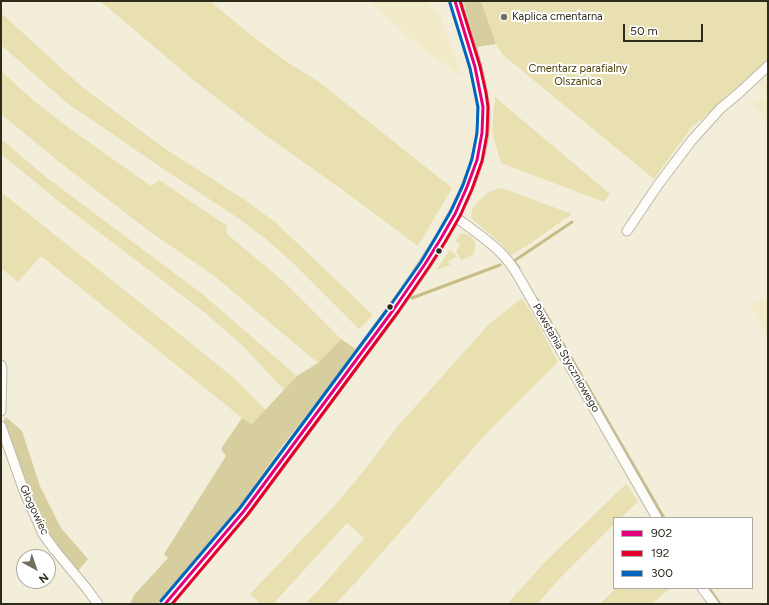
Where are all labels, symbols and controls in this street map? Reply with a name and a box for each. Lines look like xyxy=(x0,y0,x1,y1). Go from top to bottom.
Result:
place label: Kaplica cmentarna xyxy=(512,10,603,24)
marker: Kaplica cmentarna xyxy=(499,12,509,22)
scale bar xyxy=(625,16,705,42)
text: 50 m xyxy=(630,24,658,38)
park label: Cmentarz parafialny Olszanica xyxy=(529,62,627,88)
unlabelled marker xyxy=(434,246,444,256)
street label: Powstania Styczniowego xyxy=(529,301,603,415)
unlabelled marker xyxy=(385,302,395,312)
street label: Głogowiec xyxy=(17,483,51,537)
legend xyxy=(613,517,753,589)
text: 902 xyxy=(651,526,672,540)
text: 192 xyxy=(651,546,669,560)
north arrow xyxy=(16,549,56,589)
text: 300 xyxy=(651,566,673,580)
text: N xyxy=(36,570,51,586)

